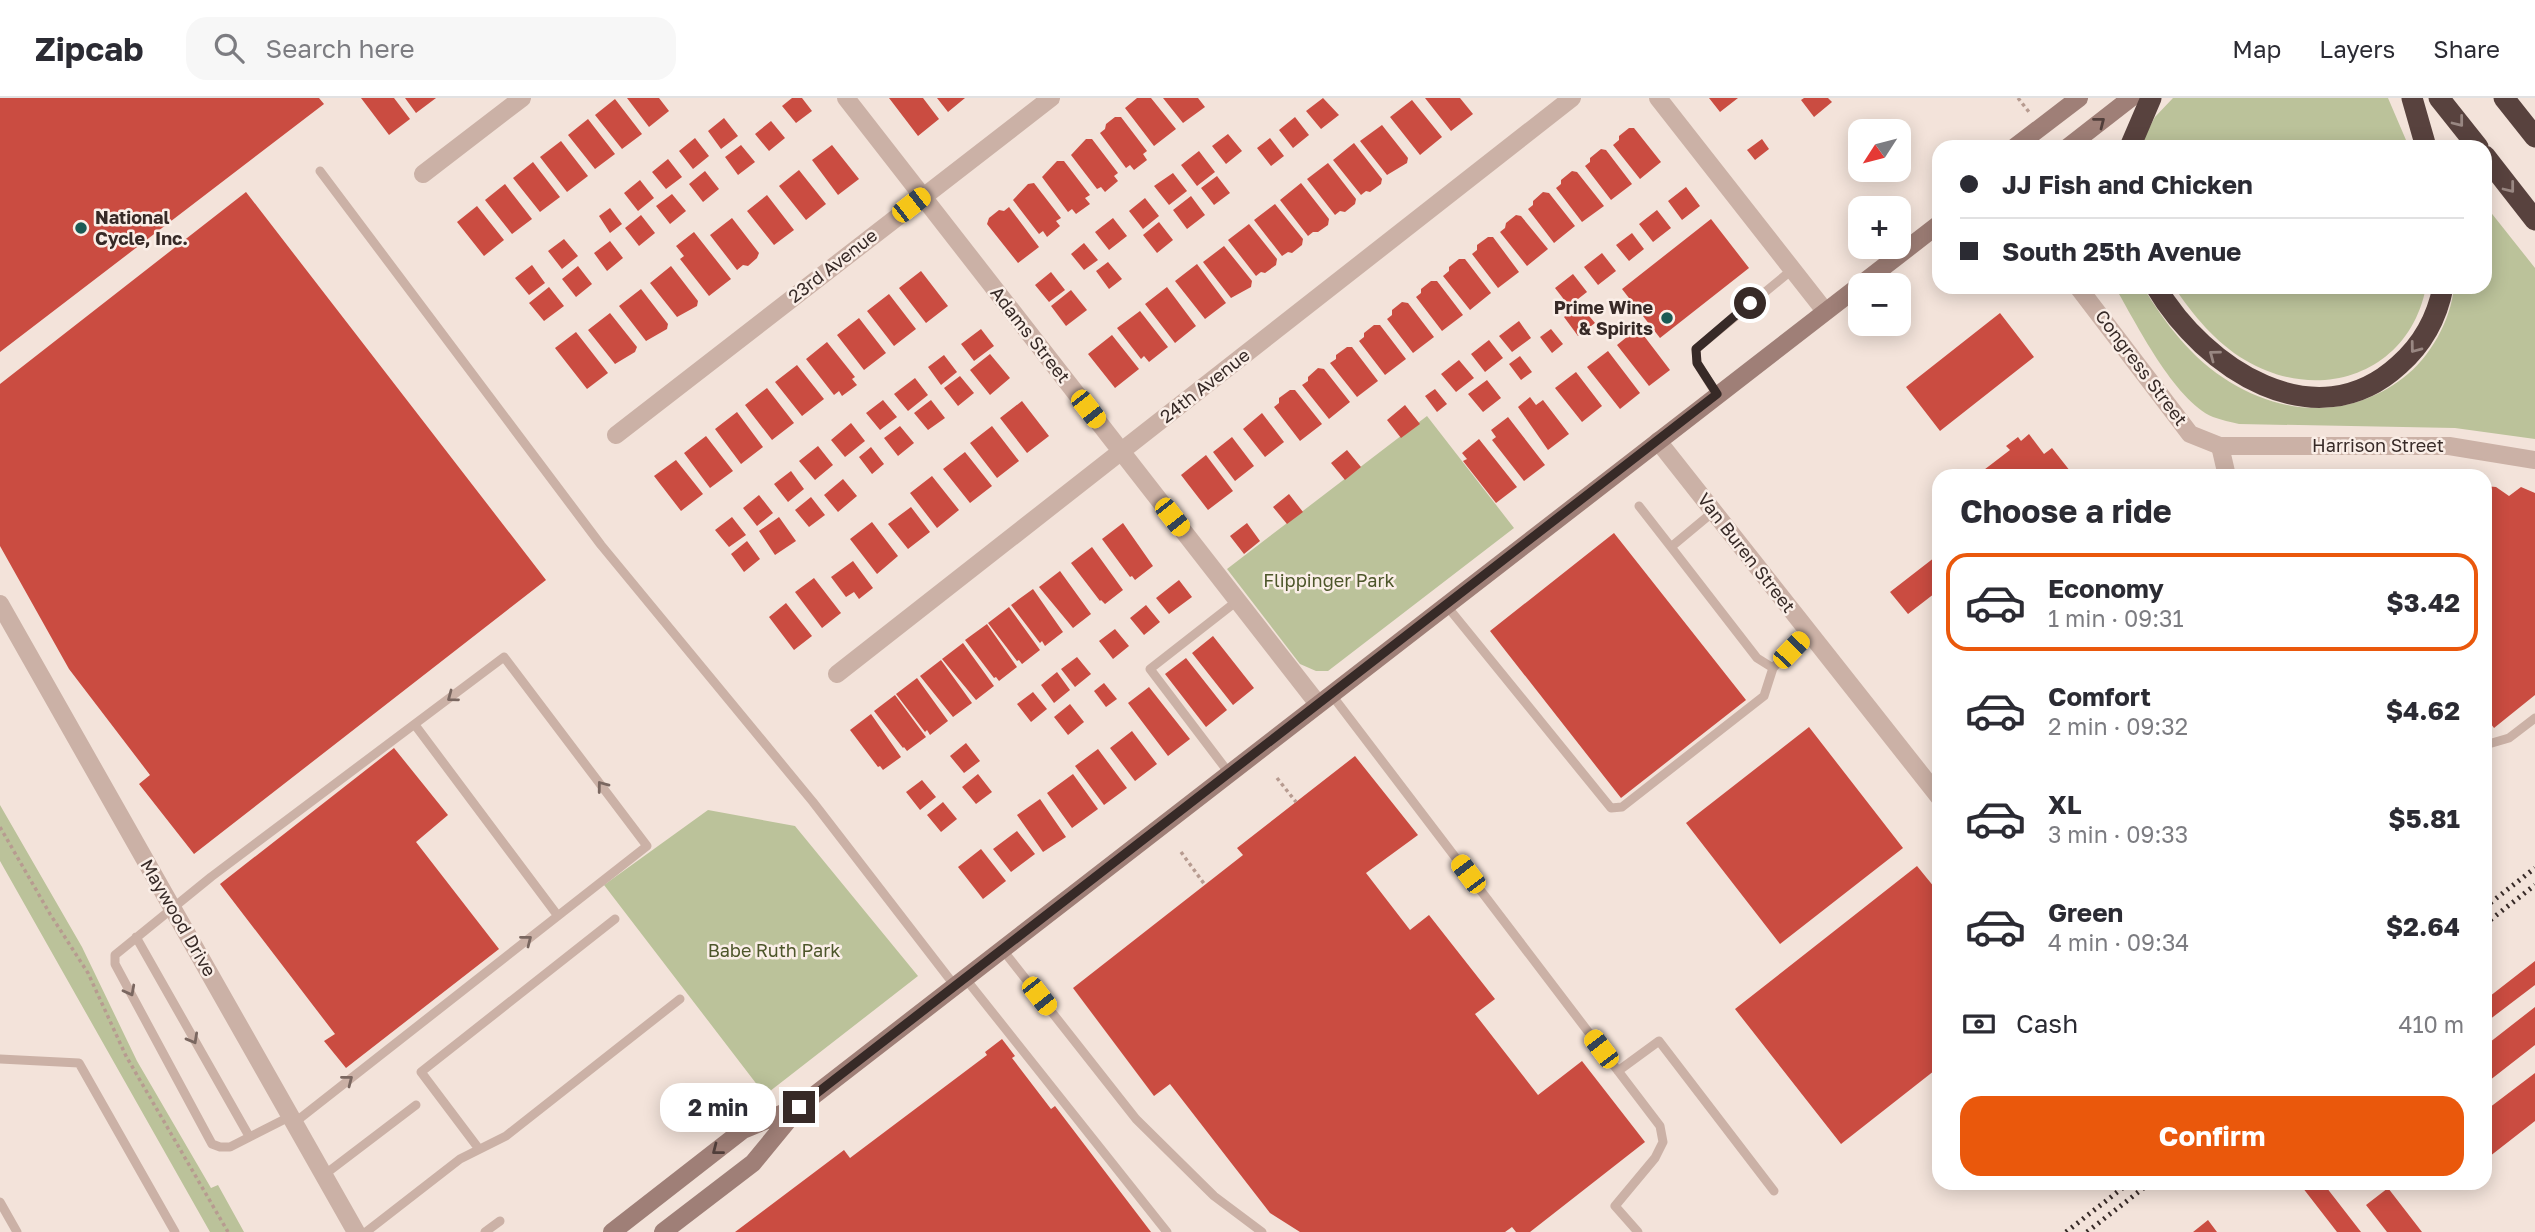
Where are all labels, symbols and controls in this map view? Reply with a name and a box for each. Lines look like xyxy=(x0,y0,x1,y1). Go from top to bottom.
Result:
search box xyxy=(186,17,676,80)
text: Zipcab xyxy=(35,29,144,68)
icon: search xyxy=(210,29,248,67)
text: Search here xyxy=(266,33,415,64)
text: Map xyxy=(2232,34,2281,63)
text: Layers xyxy=(2319,34,2395,63)
text: Share xyxy=(2433,34,2500,63)
one-way arrow xyxy=(2450,115,2463,127)
one-way arrow xyxy=(2092,118,2104,131)
north arrow xyxy=(1848,119,1911,182)
map controls xyxy=(1848,119,1911,336)
text: JJ Fish and Chicken xyxy=(2002,169,2253,200)
one-way arrow xyxy=(2502,180,2514,193)
car xyxy=(888,184,935,226)
button: + xyxy=(1848,196,1911,259)
place label: National Cycle, Inc. xyxy=(95,206,188,249)
marker: National Cycle, Inc. xyxy=(73,220,89,236)
street label: 23rd Avenue xyxy=(783,224,881,307)
text: South 25th Avenue xyxy=(2002,236,2241,267)
button: − xyxy=(1848,273,1911,336)
street label: Adams Street xyxy=(986,282,1075,387)
route start xyxy=(1734,287,1766,319)
place label: Prime Wine & Spirits xyxy=(1554,296,1653,339)
street label: Congress Street xyxy=(2091,305,2193,430)
marker: Prime Wine & Spirits xyxy=(1659,310,1675,326)
one-way arrow xyxy=(2410,340,2423,352)
street label: 24th Avenue xyxy=(1155,343,1254,427)
one-way arrow xyxy=(2209,350,2222,363)
car xyxy=(1067,386,1110,432)
street label: Harrison Street xyxy=(2312,434,2444,456)
street label: Van Buren Street xyxy=(1693,488,1800,617)
text: Choose a ride xyxy=(1960,492,2172,530)
car xyxy=(1151,494,1194,540)
park label: Flippinger Park xyxy=(1263,569,1395,591)
icon: car xyxy=(1964,571,2027,634)
text: Economy xyxy=(2048,573,2164,604)
text: $3.42 xyxy=(2386,587,2460,618)
text: 1 min · 09:31 xyxy=(2048,604,2184,632)
car xyxy=(1769,628,1814,672)
icon: car xyxy=(1964,679,2027,742)
text: Comfort xyxy=(2048,681,2151,712)
one-way arrow xyxy=(447,688,460,701)
text: $4.62 xyxy=(2386,695,2460,726)
text: 2 min · 09:32 xyxy=(2048,712,2188,740)
one-way arrow xyxy=(597,781,610,794)
icon: car xyxy=(1964,787,2027,850)
text: XL xyxy=(2048,789,2082,820)
text: $5.81 xyxy=(2388,803,2460,834)
text: 3 min · 09:33 xyxy=(2048,820,2188,848)
car xyxy=(1447,851,1490,897)
street label: Maywood Drive xyxy=(136,855,221,980)
icon: car xyxy=(1964,895,2027,958)
text: Green xyxy=(2048,897,2123,928)
text: $2.64 xyxy=(2386,911,2460,942)
text: 4 min · 09:34 xyxy=(2048,928,2189,956)
one-way arrow xyxy=(519,935,532,948)
park label: Babe Ruth Park xyxy=(708,939,840,961)
car xyxy=(1018,973,1061,1019)
one-way arrow xyxy=(122,984,135,997)
icon: cash xyxy=(1960,1005,1998,1043)
text: Cash xyxy=(2016,1008,2078,1039)
text: 410 m xyxy=(2398,1010,2464,1038)
car xyxy=(1580,1026,1623,1072)
one-way arrow xyxy=(185,1032,198,1045)
one-way arrow xyxy=(340,1076,352,1089)
callout: 2 min xyxy=(659,1082,774,1132)
route end xyxy=(783,1091,815,1123)
text: 2 min xyxy=(688,1093,748,1121)
button: Confirm xyxy=(1960,1096,2464,1176)
one-way arrow xyxy=(713,1142,725,1155)

